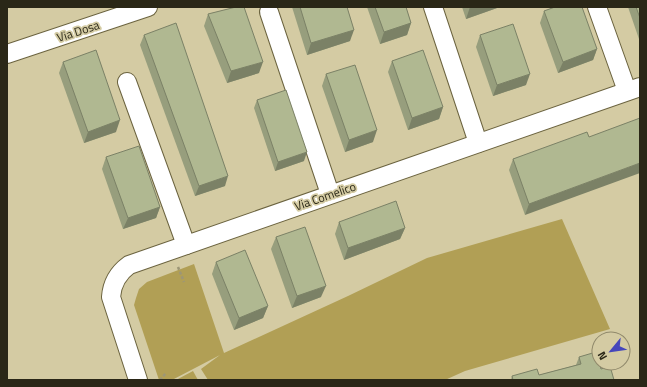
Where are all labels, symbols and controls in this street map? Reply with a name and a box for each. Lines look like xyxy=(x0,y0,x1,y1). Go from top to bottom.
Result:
street label: Via Dosa xyxy=(54,15,102,47)
street label: Via Comelico xyxy=(292,177,358,215)
north arrow xyxy=(591,331,631,371)
text: N xyxy=(593,349,611,363)

